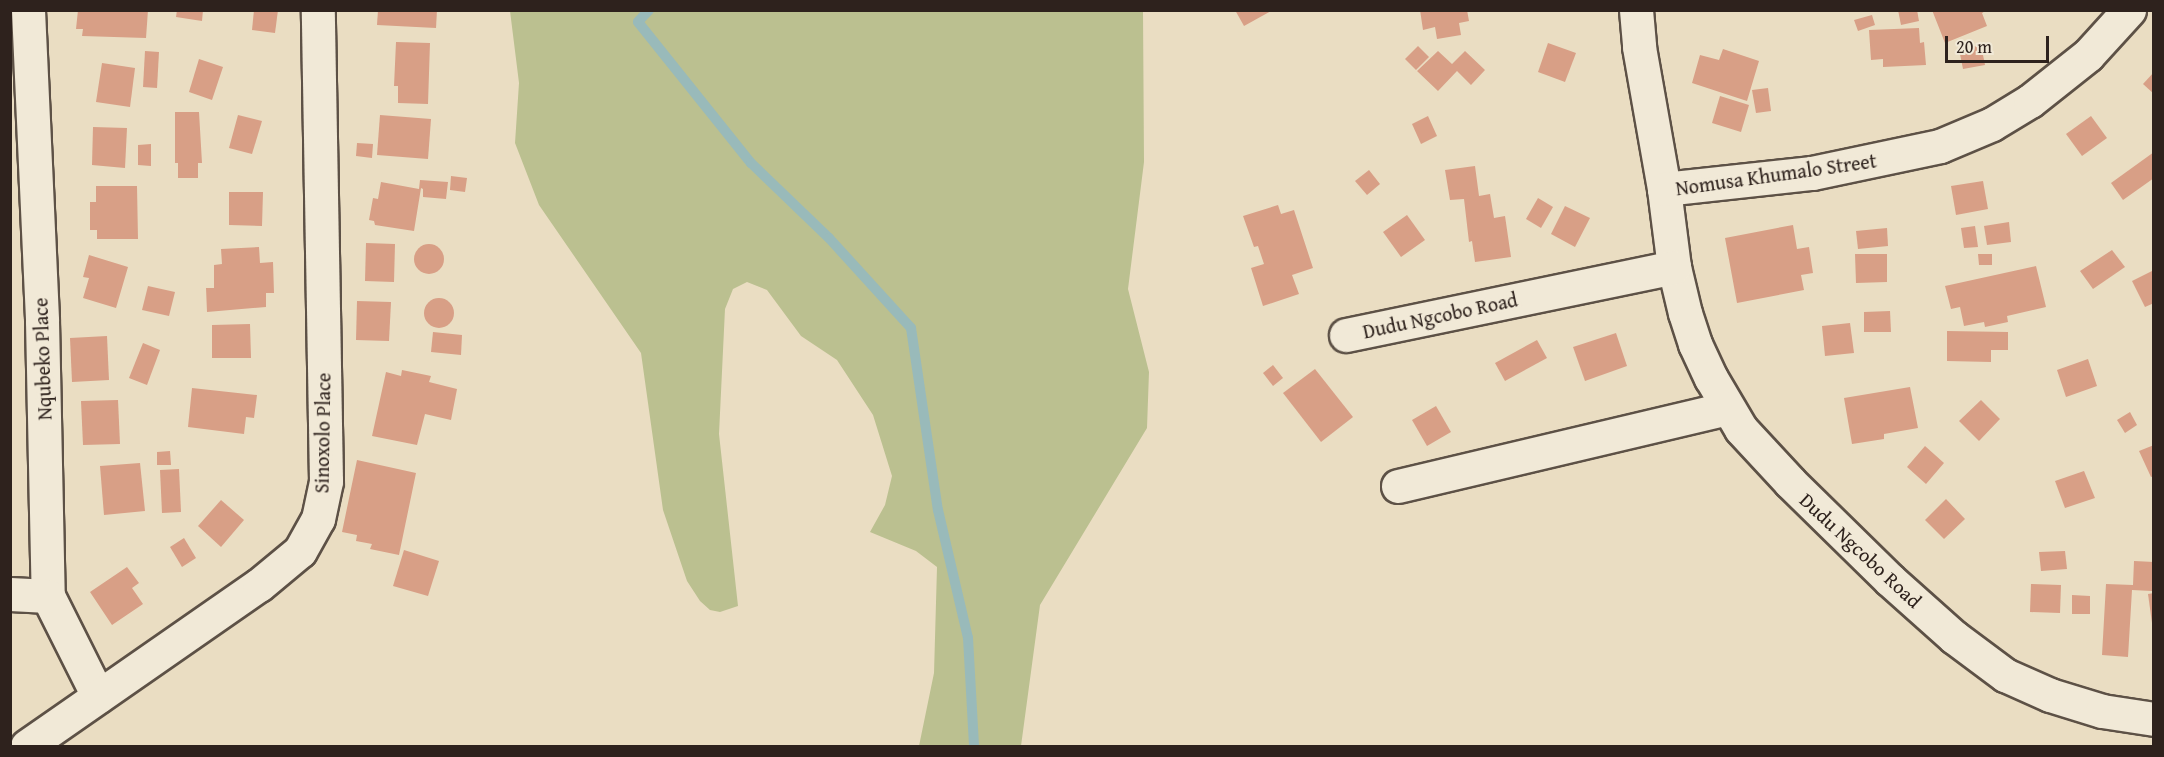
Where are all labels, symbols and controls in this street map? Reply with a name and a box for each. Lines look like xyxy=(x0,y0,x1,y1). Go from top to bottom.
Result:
scale bar xyxy=(1948,24,2052,62)
text: 20 m xyxy=(1956,33,1992,60)
street label: Nomusa Khumalo Street xyxy=(1674,148,1878,200)
street label: Dudu Ngcobo Road xyxy=(1360,287,1520,343)
street label: Nqubeko Place xyxy=(28,297,56,421)
street label: Sinoxolo Place xyxy=(309,372,335,494)
street label: Dudu Ngcobo Road xyxy=(1795,487,1927,613)

